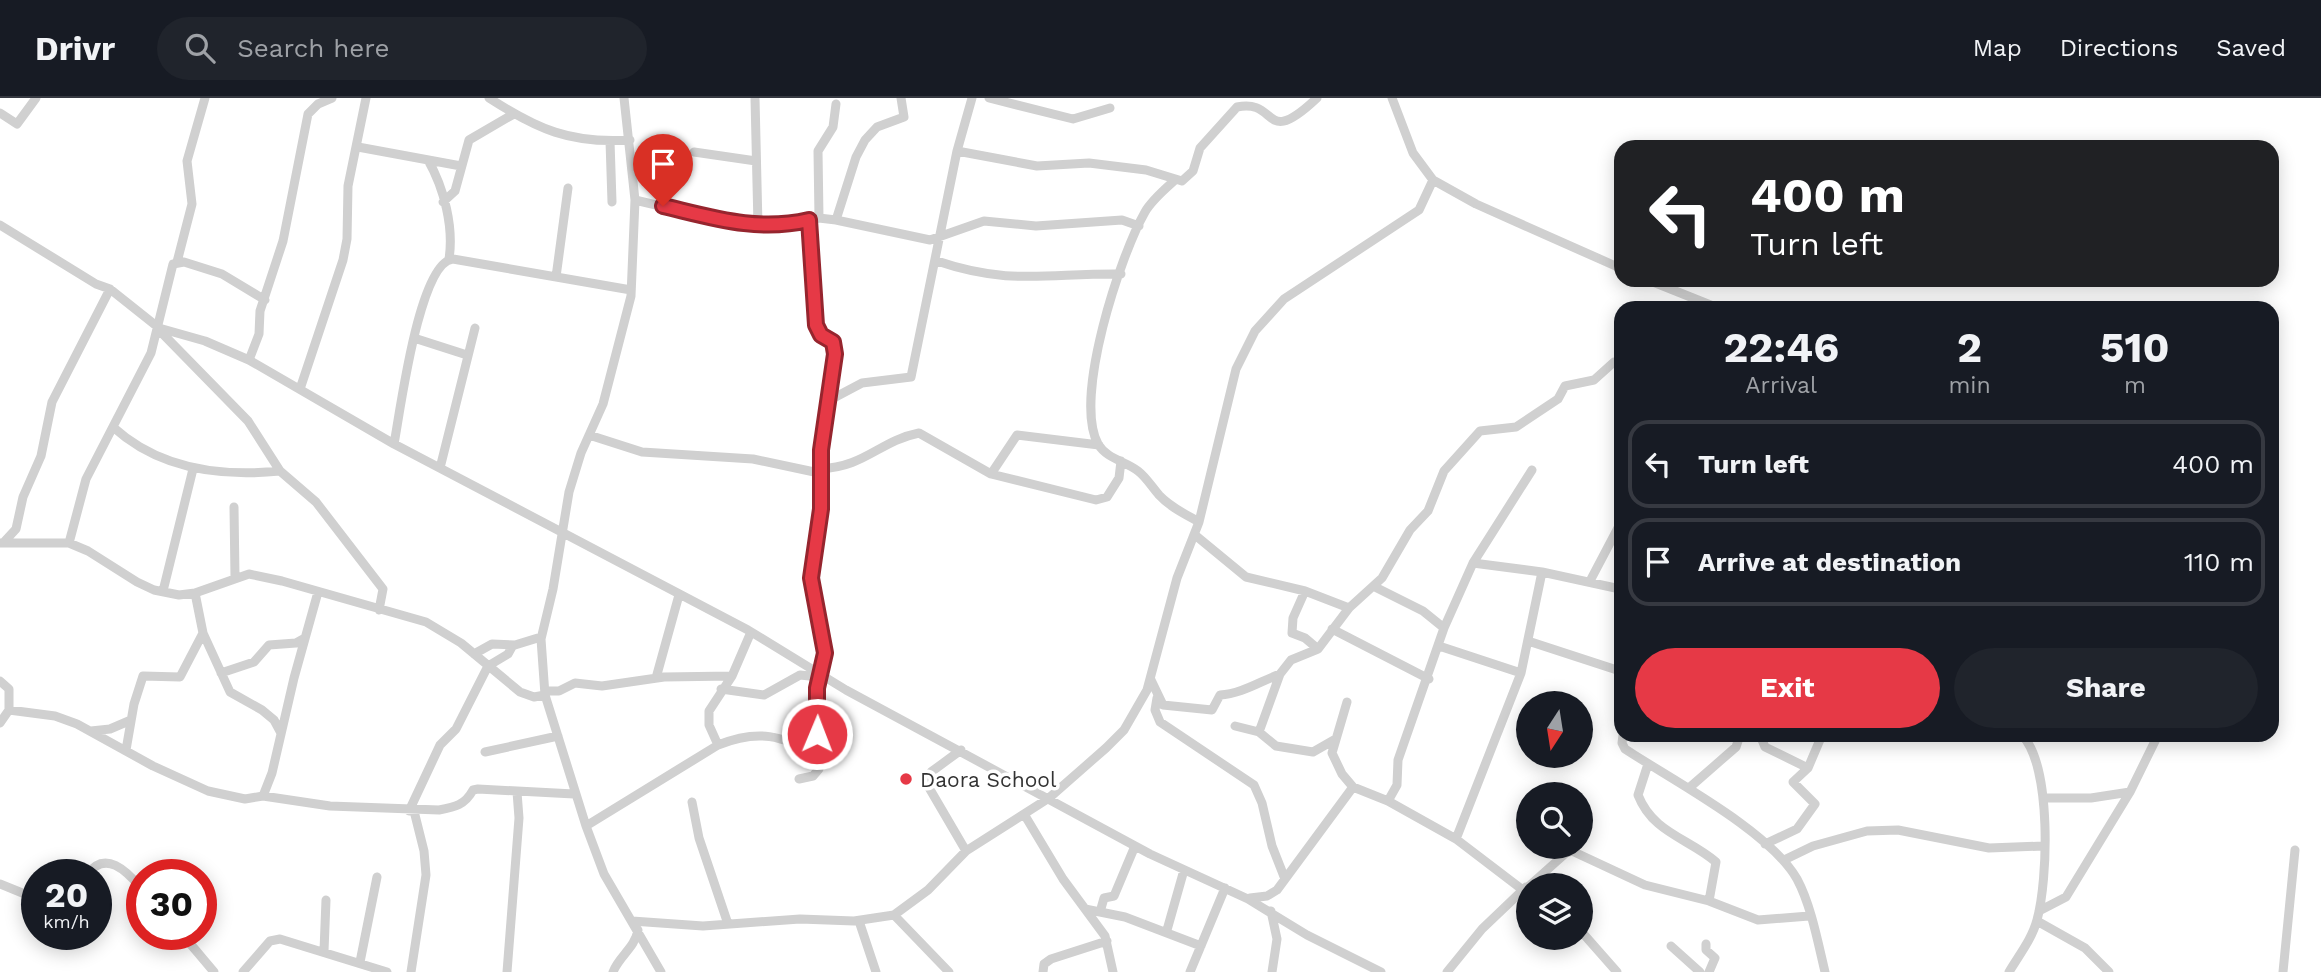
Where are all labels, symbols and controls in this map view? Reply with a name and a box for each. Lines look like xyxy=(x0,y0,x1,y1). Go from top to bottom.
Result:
search box xyxy=(157,17,647,80)
text: Drivr xyxy=(35,29,115,68)
icon: search xyxy=(181,29,219,67)
text: Search here xyxy=(237,33,390,63)
text: Map xyxy=(1973,34,2022,62)
text: Directions xyxy=(2060,34,2178,62)
text: Saved xyxy=(2216,34,2286,62)
pin xyxy=(633,134,693,206)
icon: arrive xyxy=(644,145,682,183)
text: 400 m xyxy=(1750,166,1905,224)
icon: left xyxy=(1635,168,1726,259)
text: Turn left xyxy=(1750,225,1883,263)
text: 22:46 xyxy=(1723,323,1839,372)
text: 2 xyxy=(1957,323,1982,372)
text: 510 xyxy=(2100,323,2170,372)
text: Arrival xyxy=(1745,372,1817,399)
text: min xyxy=(1948,372,1991,399)
text: m xyxy=(2124,372,2146,399)
icon: left xyxy=(1639,445,1677,483)
text: Turn left xyxy=(1698,449,1809,479)
text: 400 m xyxy=(2172,449,2254,479)
icon: arrive xyxy=(1639,543,1677,581)
text: Arrive at destination xyxy=(1698,547,1961,577)
text: 110 m xyxy=(2184,547,2254,577)
button: Exit xyxy=(1635,648,1940,728)
button: Share xyxy=(1954,648,2258,728)
north arrow xyxy=(1516,691,1592,768)
map controls xyxy=(1516,691,1593,950)
position arrow xyxy=(780,697,854,771)
place label: Daora School xyxy=(920,767,1057,792)
marker: Daora School xyxy=(898,771,914,787)
button: search xyxy=(1516,782,1593,859)
speed limit sign: 30 xyxy=(126,859,217,950)
button: layers xyxy=(1516,873,1593,950)
text: 20 xyxy=(45,874,88,916)
text: km/h xyxy=(43,911,90,932)

